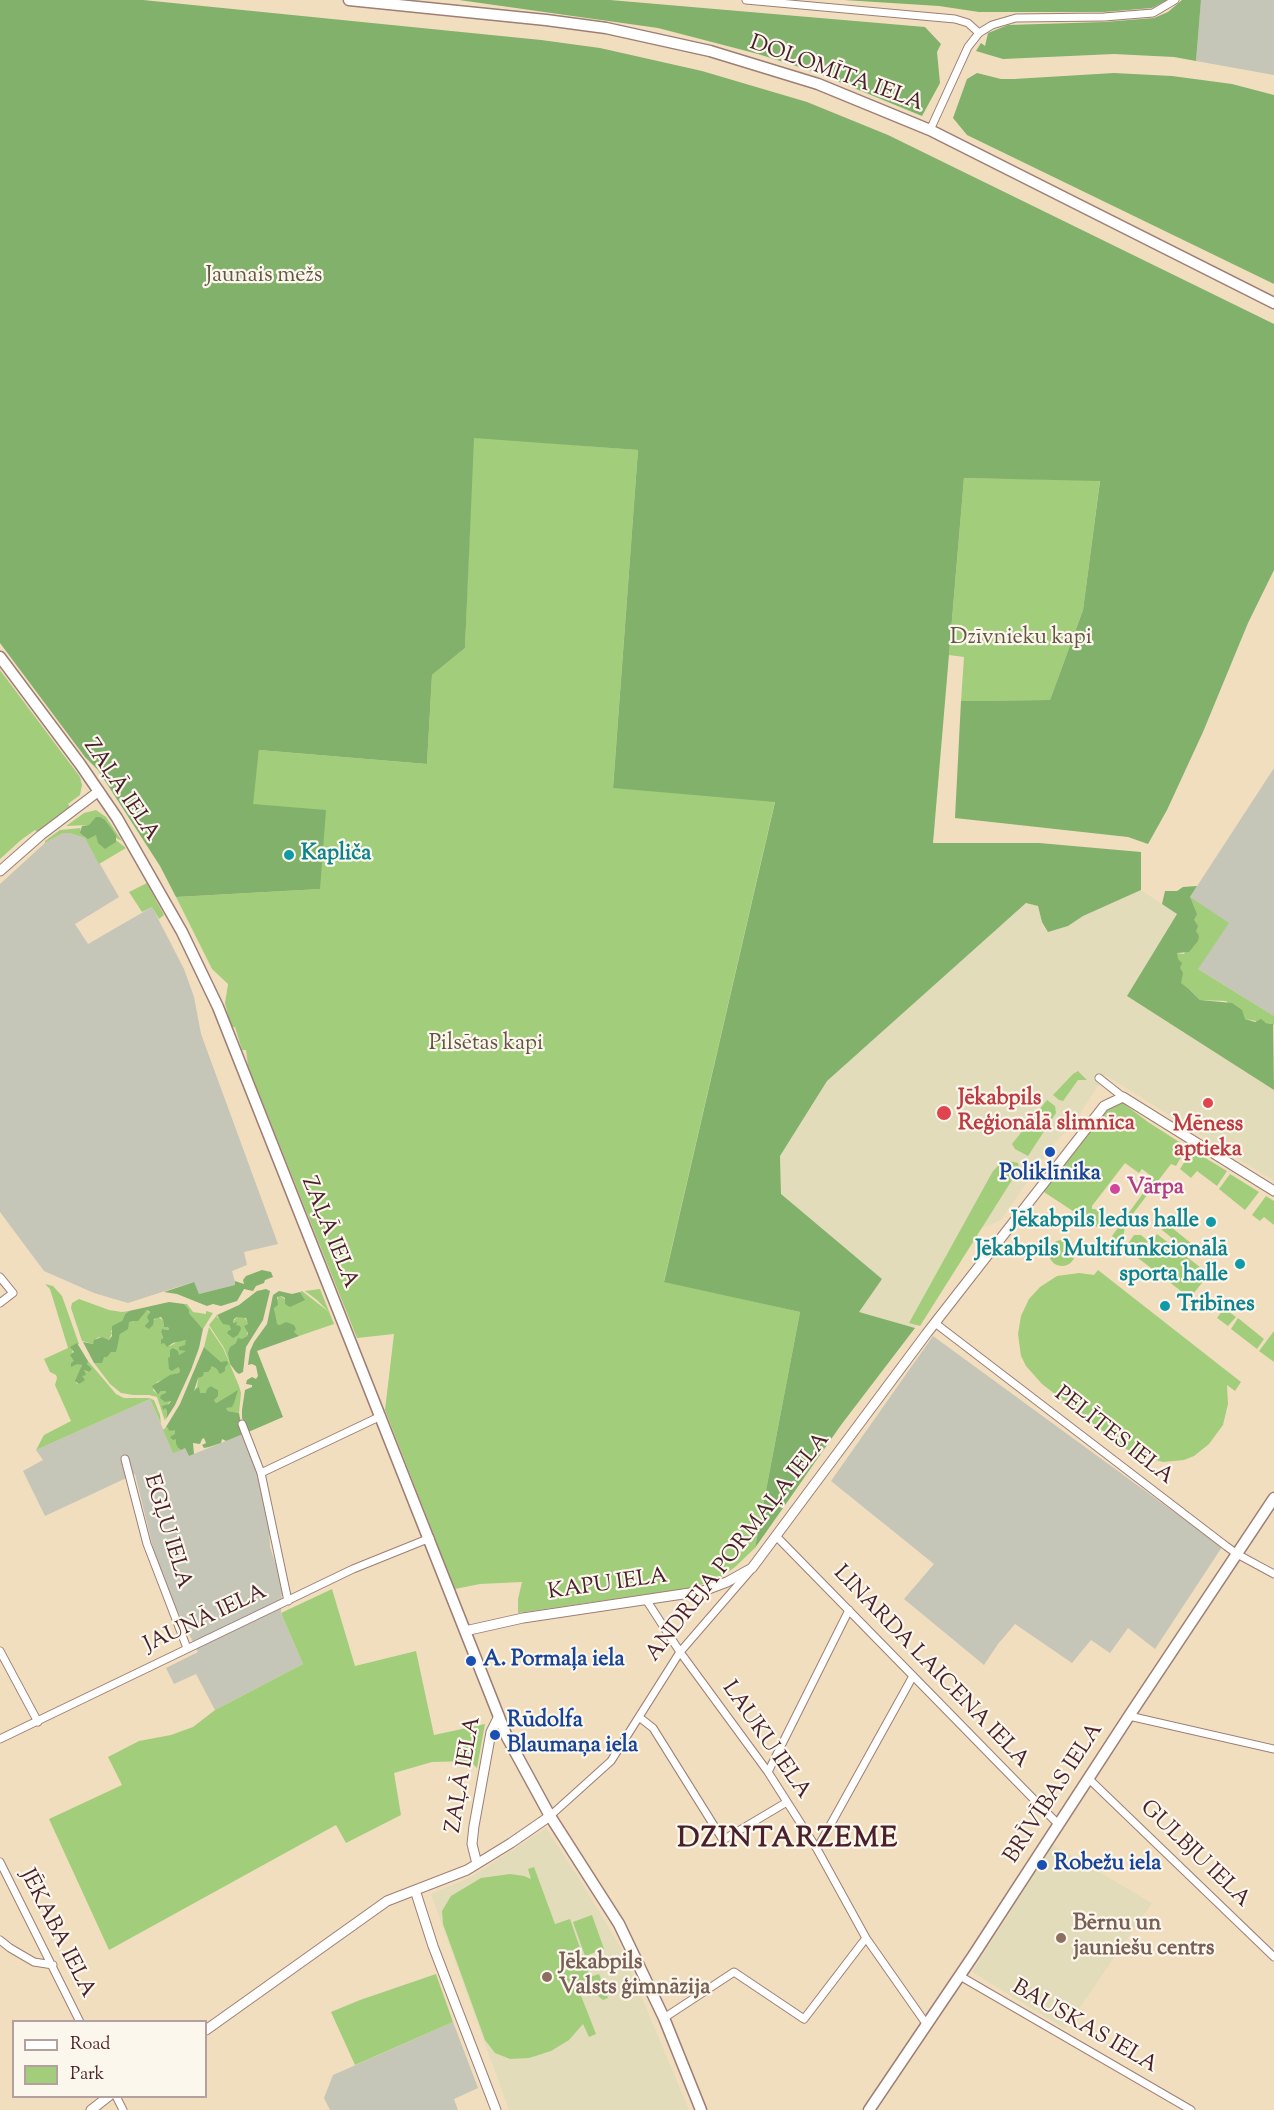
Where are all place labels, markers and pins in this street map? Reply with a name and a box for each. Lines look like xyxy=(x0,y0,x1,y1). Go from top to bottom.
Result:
place label: Kapliča xyxy=(301,842,371,868)
marker: Kapliča xyxy=(282,848,296,862)
place label: Jēkabpils Reģionālā slimnīca xyxy=(958,1087,1135,1138)
marker: Mēness aptieka xyxy=(1201,1096,1215,1110)
marker: Jēkabpils Reģionālā slimnīca xyxy=(935,1104,953,1122)
place label: Mēness aptieka xyxy=(1173,1113,1243,1164)
marker: Poliklīnika xyxy=(1043,1145,1057,1159)
place label: Poliklīnika xyxy=(999,1162,1101,1188)
place label: Vārpa xyxy=(1127,1176,1184,1202)
marker: Vārpa xyxy=(1108,1182,1122,1196)
place label: Jēkabpils ledus halle xyxy=(1011,1209,1199,1235)
marker: Jēkabpils ledus halle xyxy=(1204,1215,1218,1229)
place label: Jēkabpils Multifunkcionālā sporta halle xyxy=(975,1238,1228,1290)
marker: Jēkabpils Multifunkcionālā sporta halle xyxy=(1233,1257,1247,1271)
place label: Tribīnes xyxy=(1177,1293,1255,1319)
marker: Tribīnes xyxy=(1158,1299,1172,1313)
place label: A. Pormaļa iela xyxy=(483,1648,625,1674)
marker: A. Pormaļa iela xyxy=(464,1654,478,1668)
place label: Rūdolfa Blaumaņa iela xyxy=(507,1709,638,1760)
marker: Rūdolfa Blaumaņa iela xyxy=(488,1728,502,1742)
place label: Robežu iela xyxy=(1054,1852,1161,1878)
marker: Robežu iela xyxy=(1035,1858,1049,1872)
place label: Bērnu un jauniešu centrs xyxy=(1073,1912,1214,1964)
marker: Bērnu un jauniešu centrs xyxy=(1054,1931,1068,1945)
place label: Jēkabpils Valsts ģimnāzija xyxy=(559,1951,710,2002)
marker: Jēkabpils Valsts ģimnāzija xyxy=(540,1970,554,1984)

